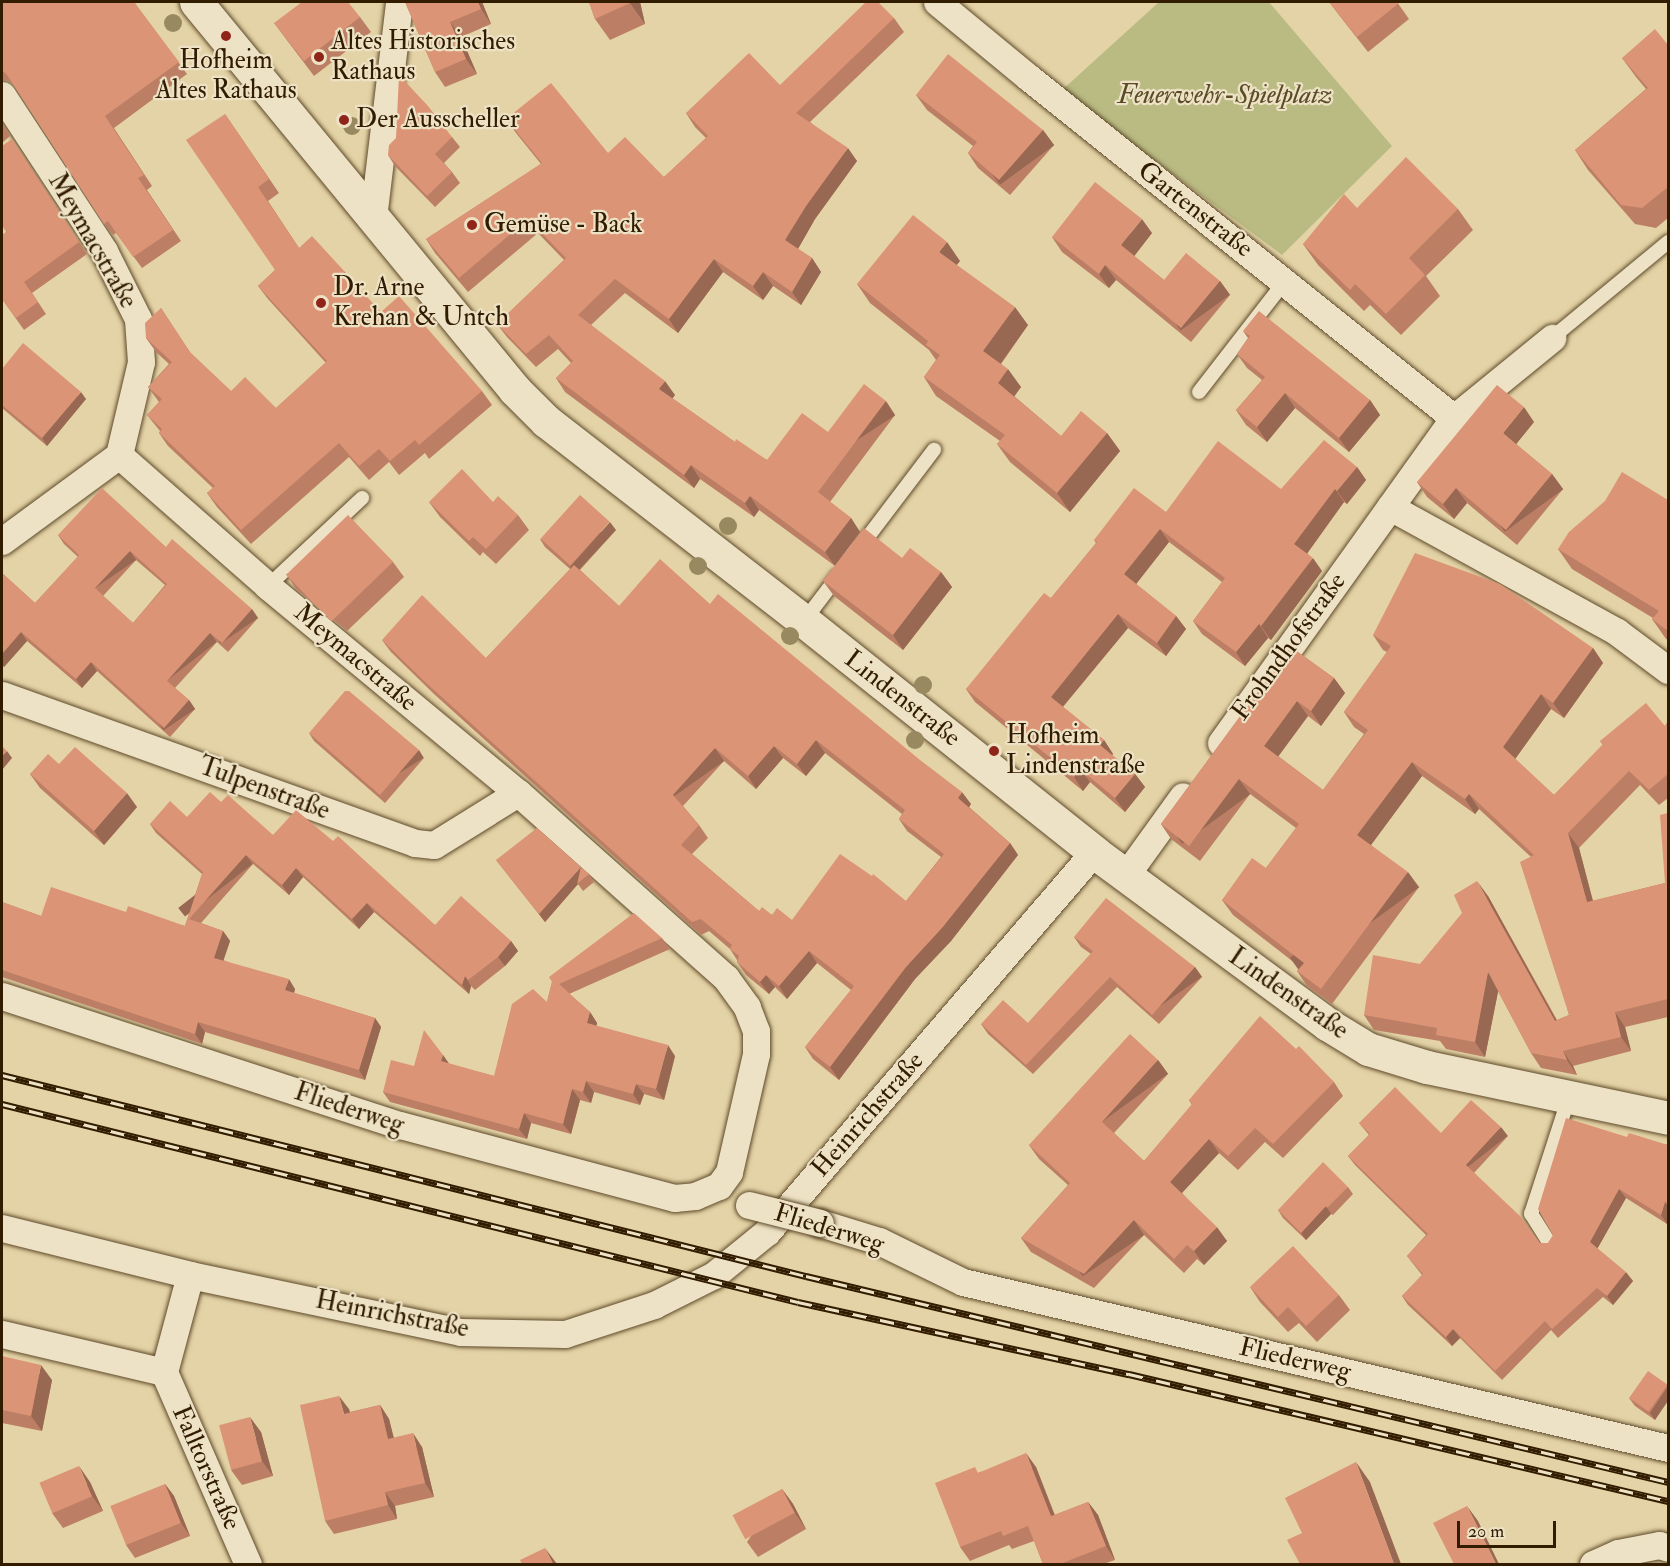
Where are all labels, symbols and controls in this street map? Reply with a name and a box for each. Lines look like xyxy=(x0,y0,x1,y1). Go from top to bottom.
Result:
place label: Altes Historisches Rathaus xyxy=(331,26,515,88)
marker: Hofheim Altes Rathaus xyxy=(219,29,233,43)
place label: Hofheim Altes Rathaus xyxy=(155,45,297,106)
marker: Altes Historisches Rathaus xyxy=(312,50,326,64)
park label: Feuerwehr-Spielplatz xyxy=(1118,80,1332,112)
place label: Der Ausscheller xyxy=(356,104,520,136)
marker: Der Ausscheller xyxy=(337,113,351,127)
street label: Gartenstraße xyxy=(1131,155,1259,265)
street label: Meymacstraße xyxy=(41,168,143,314)
place label: Gemüse - Back xyxy=(484,209,643,241)
marker: Gemüse - Back xyxy=(465,218,479,232)
place label: Dr. Arne Krehan & Untch xyxy=(333,272,509,334)
marker: Dr. Arne Krehan & Untch xyxy=(314,296,328,310)
street label: Frohndhofstraße xyxy=(1225,567,1353,727)
street label: Meymacstraße xyxy=(287,598,423,718)
street label: Lindenstraße xyxy=(838,644,966,754)
place label: Hofheim Lindenstraße xyxy=(1006,720,1145,782)
marker: Hofheim Lindenstraße xyxy=(987,744,1001,758)
street label: Tulpenstraße xyxy=(194,751,334,827)
street label: Lindenstraße xyxy=(1222,941,1354,1047)
street label: Heinrichstraße xyxy=(805,1046,931,1184)
street label: Fliederweg xyxy=(290,1077,408,1141)
street label: Fliederweg xyxy=(770,1197,888,1261)
street label: Heinrichstraße xyxy=(313,1285,471,1345)
street label: Fliederweg xyxy=(1236,1332,1354,1388)
street label: Falltorstraße xyxy=(165,1401,247,1535)
scale bar xyxy=(1460,1509,1559,1547)
text: 20 m xyxy=(1468,1520,1504,1543)

